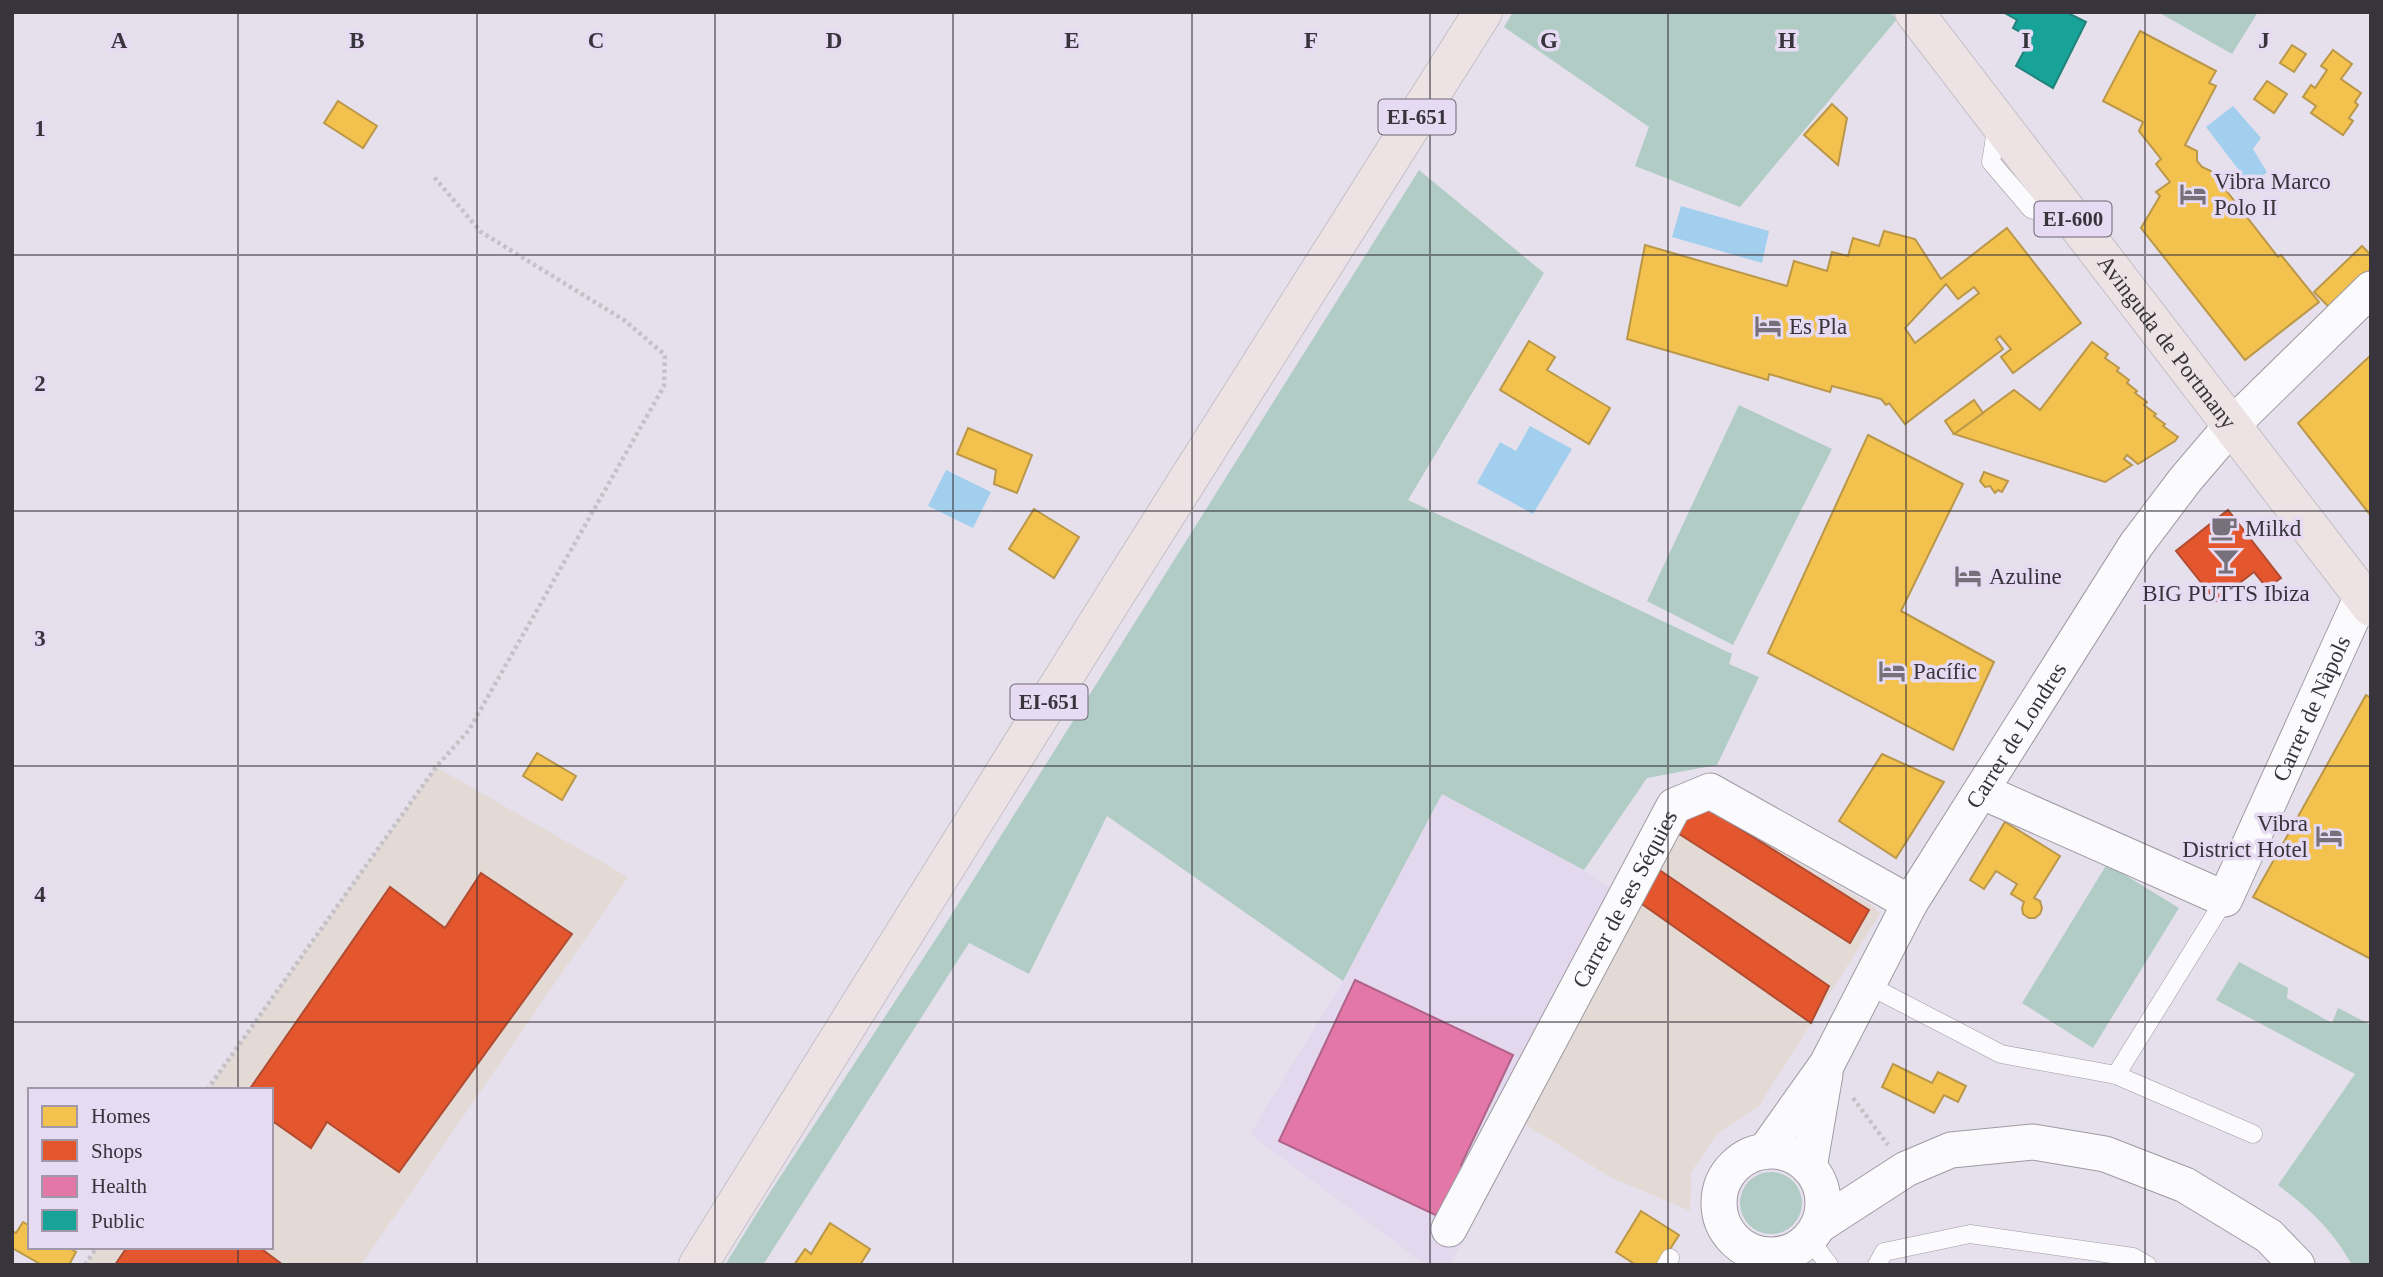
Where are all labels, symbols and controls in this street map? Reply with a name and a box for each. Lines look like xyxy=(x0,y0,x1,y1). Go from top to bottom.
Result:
text: A xyxy=(111,28,128,53)
text: B xyxy=(349,28,365,53)
text: C xyxy=(588,28,604,53)
text: D xyxy=(826,28,842,53)
text: E xyxy=(1064,28,1080,53)
text: F xyxy=(1304,28,1318,53)
text: G xyxy=(1540,28,1558,53)
text: H xyxy=(1778,28,1796,53)
text: I xyxy=(2022,28,2031,53)
text: J xyxy=(2258,28,2270,53)
road number: EI-651 xyxy=(1378,100,1456,134)
text: 1 xyxy=(34,116,46,141)
place label: Vibra Marco Polo II xyxy=(2214,169,2331,220)
hotel icon: Vibra Marco Polo II xyxy=(2178,179,2208,209)
road number: EI-600 xyxy=(2035,202,2112,236)
street label: Avinguda de Portmany xyxy=(2093,250,2242,434)
hotel icon: Es Pla xyxy=(1753,311,1783,341)
place label: Es Pla xyxy=(1789,314,1847,339)
text: 2 xyxy=(34,371,46,396)
cafe icon: Milkd xyxy=(2209,513,2239,543)
place label: Milkd xyxy=(2245,516,2302,541)
bar icon: BIG PUTTS Ibiza xyxy=(2211,546,2241,576)
hotel icon: Azuline xyxy=(1953,561,1983,591)
place label: Azuline xyxy=(1989,564,2062,589)
place label: BIG PUTTS Ibiza xyxy=(2142,581,2310,606)
text: 3 xyxy=(34,626,46,651)
street label: Carrer de Nàpols xyxy=(2267,632,2355,785)
hotel icon: Pacífic xyxy=(1877,656,1907,686)
street label: Carrer de Londres xyxy=(1961,658,2071,813)
place label: Pacífic xyxy=(1913,659,1977,684)
road number: EI-651 xyxy=(1010,684,1088,720)
street label: Carrer de ses Séquies xyxy=(1567,806,1682,992)
place label: Vibra District Hotel xyxy=(2182,811,2308,862)
hotel icon: Vibra District Hotel xyxy=(2314,821,2344,851)
text: 4 xyxy=(34,882,46,907)
legend xyxy=(28,1088,273,1249)
text: Homes xyxy=(91,1104,151,1128)
text: Shops xyxy=(91,1139,142,1163)
text: Health xyxy=(91,1174,147,1198)
text: Public xyxy=(91,1209,145,1233)

